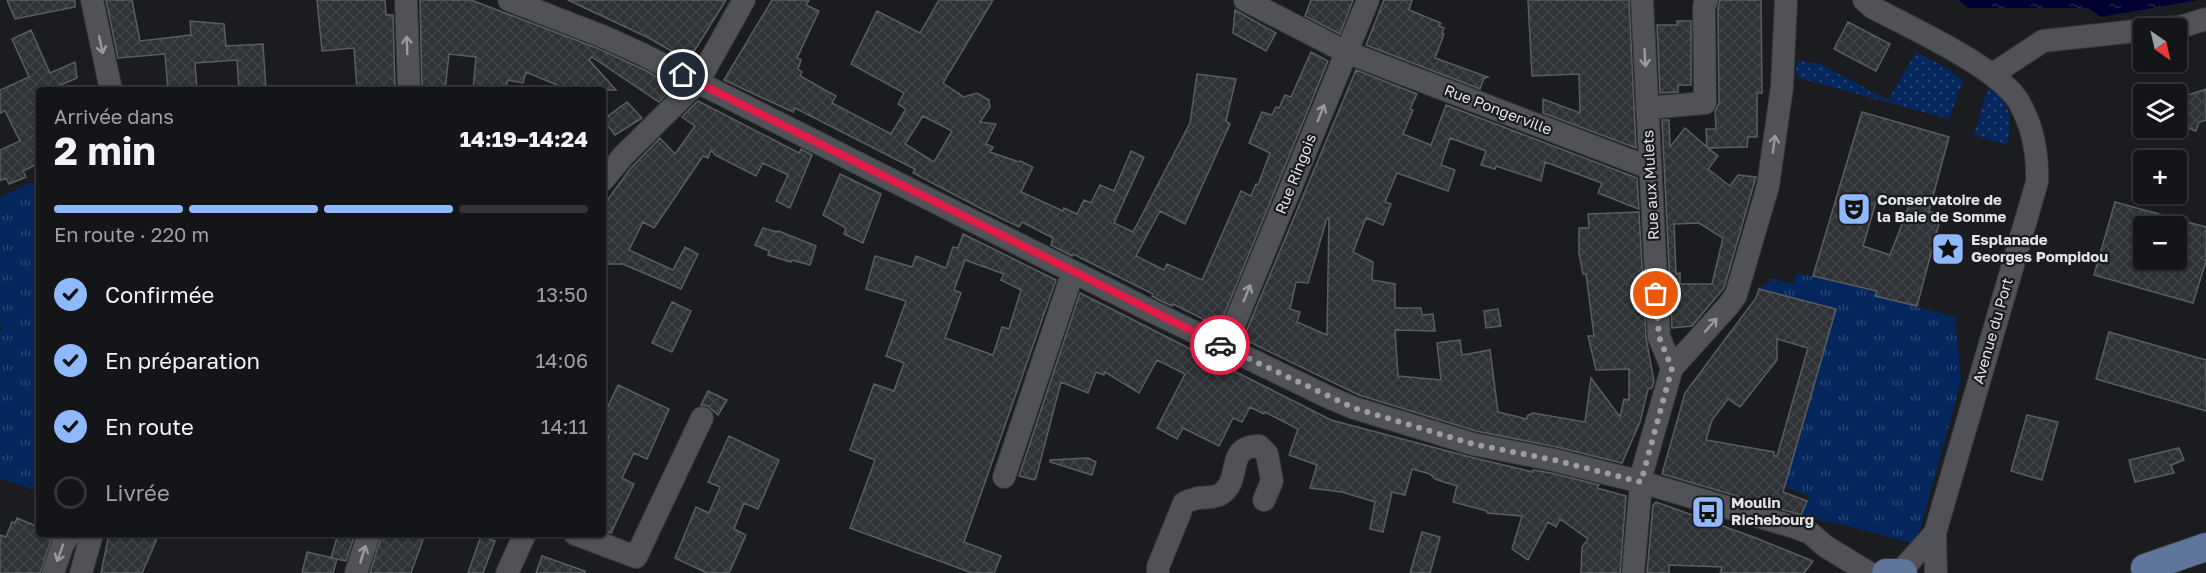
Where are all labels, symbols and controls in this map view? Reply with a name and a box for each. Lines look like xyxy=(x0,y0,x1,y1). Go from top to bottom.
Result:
north arrow xyxy=(2133,18,2187,72)
map controls xyxy=(2133,18,2187,270)
one-way arrow xyxy=(96,35,107,54)
one-way arrow xyxy=(402,36,413,55)
one-way arrow xyxy=(1639,48,1650,68)
pin xyxy=(657,49,708,100)
icon: home xyxy=(666,58,699,91)
street label: Rue Pongerville xyxy=(1442,80,1555,138)
button: layers xyxy=(2133,84,2187,138)
text: Arrivée dans xyxy=(54,104,174,128)
one-way arrow xyxy=(1316,104,1327,122)
text: 14:19–14:24 xyxy=(460,125,588,152)
text: 2 min xyxy=(54,127,156,174)
street label: Rue aux Mulets xyxy=(1638,129,1662,241)
street label: Rue Ringois xyxy=(1271,131,1319,216)
one-way arrow xyxy=(1769,135,1780,154)
button: + xyxy=(2133,150,2187,204)
place label: Conservatoire de la Baie de Somme xyxy=(1877,190,2007,225)
theatre icon: Conservatoire de la Baie de Somme xyxy=(1836,191,1872,227)
button: − xyxy=(2133,216,2187,270)
text: En route · 220 m xyxy=(54,222,209,246)
place label: Esplanade Georges Pompidou xyxy=(1971,230,2108,265)
place icon: Esplanade Georges Pompidou xyxy=(1930,231,1966,267)
pin xyxy=(1630,268,1681,319)
street label: Avenue du Port xyxy=(1968,276,2016,386)
icon: bag xyxy=(1639,277,1672,310)
icon: check xyxy=(54,278,87,311)
text: Confirmée xyxy=(105,281,214,308)
text: 13:50 xyxy=(537,282,588,306)
one-way arrow xyxy=(1242,284,1253,303)
courier xyxy=(1190,315,1250,375)
one-way arrow xyxy=(1704,318,1718,333)
icon: car xyxy=(1204,329,1237,362)
icon: check xyxy=(54,344,87,377)
text: En préparation xyxy=(105,347,260,374)
text: 14:06 xyxy=(536,348,588,372)
icon: check xyxy=(54,410,87,443)
text: En route xyxy=(105,413,194,440)
text: 14:11 xyxy=(541,414,588,438)
text: Livrée xyxy=(105,479,170,506)
place label: Moulin Richebourg xyxy=(1731,493,1814,528)
bus stop icon: Moulin Richebourg xyxy=(1690,494,1726,530)
one-way arrow xyxy=(54,543,65,562)
one-way arrow xyxy=(358,545,369,564)

